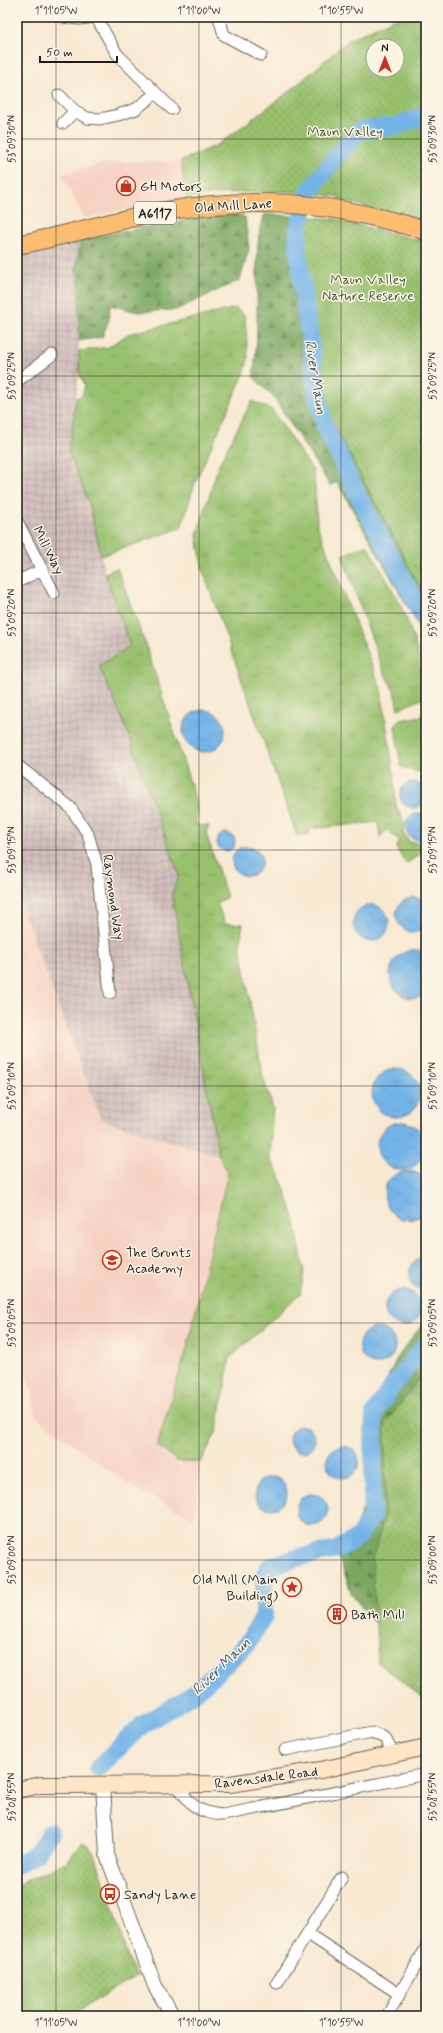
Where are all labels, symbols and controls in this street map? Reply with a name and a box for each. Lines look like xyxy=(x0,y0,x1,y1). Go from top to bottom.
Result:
text: 1°11'05"W xyxy=(35,4,77,18)
text: 1°11'00"W xyxy=(178,4,220,18)
text: 1°10'55"W xyxy=(319,4,363,18)
scale bar xyxy=(40,38,117,64)
north arrow xyxy=(365,38,405,78)
text: N xyxy=(381,42,389,56)
text: 50 m xyxy=(46,45,73,61)
text: 53°09'30"N xyxy=(5,115,19,163)
text: 53°09'30"N xyxy=(426,115,440,163)
park label: Maun Valley xyxy=(307,123,383,141)
shop icon: GH Motors xyxy=(115,175,137,197)
place label: GH Motors xyxy=(140,178,202,196)
street label: Old Mill Lane xyxy=(193,194,273,218)
road number: A6117 xyxy=(134,202,176,224)
park label: Maun Valley Nature Reserve xyxy=(322,271,414,305)
water label: River Maun xyxy=(299,339,331,416)
text: 53°09'25"N xyxy=(5,352,19,400)
text: 53°09'25"N xyxy=(426,352,440,400)
street label: Mill Way xyxy=(28,523,68,578)
text: 53°09'20"N xyxy=(5,589,19,637)
text: 53°09'20"N xyxy=(426,589,440,637)
text: 53°09'15"N xyxy=(5,826,19,874)
text: 53°09'15"N xyxy=(426,826,440,874)
street label: Raymond Way xyxy=(98,853,128,941)
text: 53°09'10"N xyxy=(5,1062,19,1110)
text: 53°09'10"N xyxy=(426,1062,440,1110)
place label: The Brunts Academy xyxy=(126,1244,191,1278)
school or university icon: The Brunts Academy xyxy=(101,1249,123,1271)
text: 53°09'05"N xyxy=(5,1298,19,1347)
text: 53°09'05"N xyxy=(426,1298,440,1347)
text: 53°09'00"N xyxy=(5,1535,19,1584)
text: 53°09'00"N xyxy=(426,1535,440,1584)
place label: Old Mill (Main Building) xyxy=(192,1571,278,1607)
place icon: Old Mill (Main Building) xyxy=(281,1576,303,1598)
building icon: Bath Mill xyxy=(326,1603,348,1625)
place label: Bath Mill xyxy=(351,1606,404,1624)
water label: River Maun xyxy=(188,1633,256,1700)
street label: Ravensdale Road xyxy=(213,1763,319,1793)
text: 53°08'55"N xyxy=(5,1772,19,1821)
text: 53°08'55"N xyxy=(426,1772,440,1821)
bus stop icon: Sandy Lane xyxy=(99,1883,121,1905)
place label: Sandy Lane xyxy=(124,1886,196,1904)
text: 1°11'05"W xyxy=(35,2016,77,2030)
text: 1°11'00"W xyxy=(178,2016,220,2030)
text: 1°10'55"W xyxy=(319,2016,363,2030)

